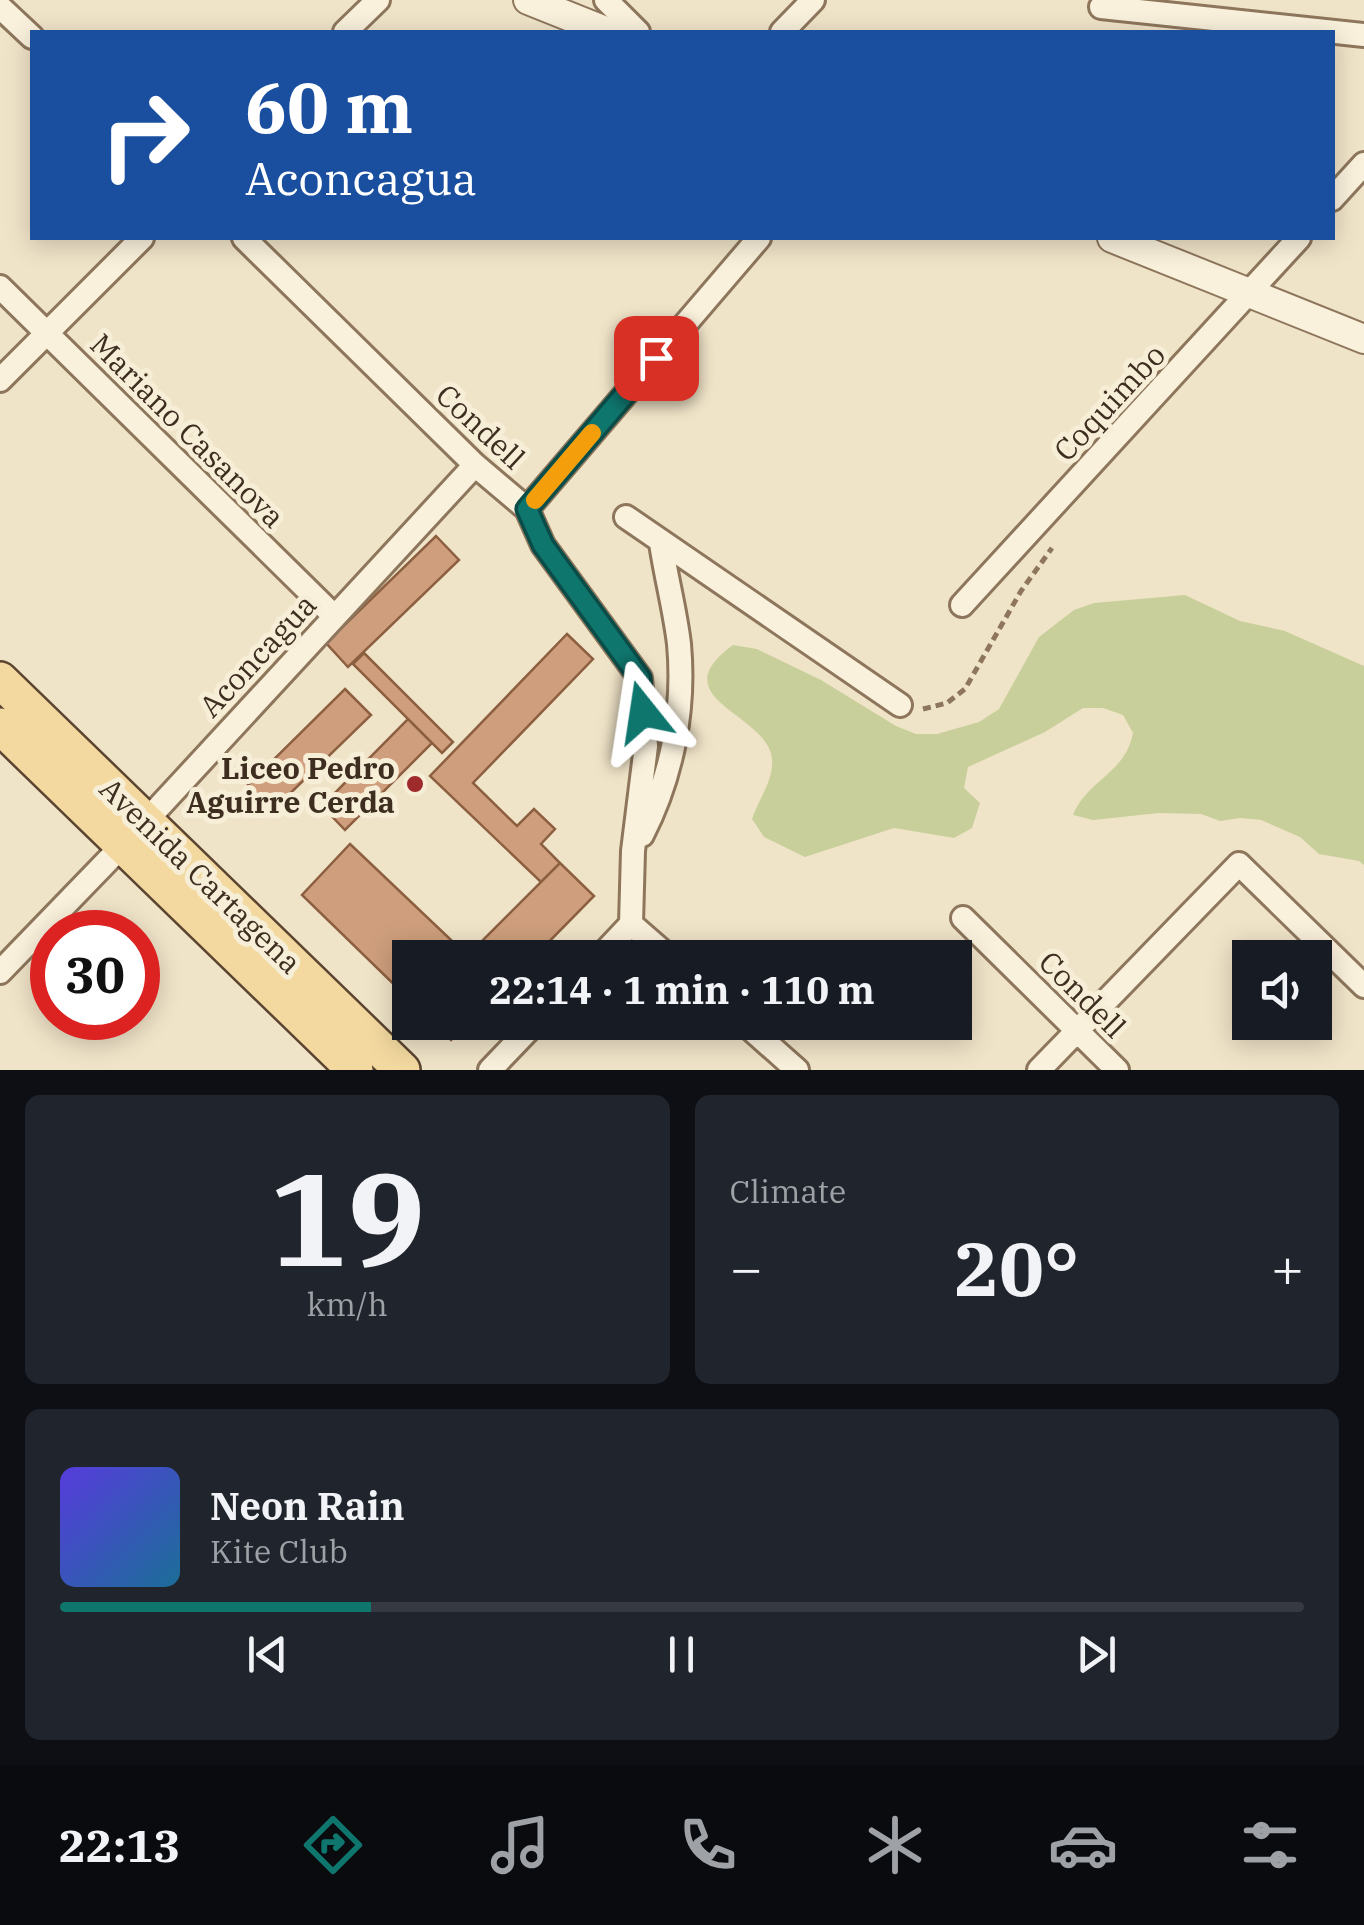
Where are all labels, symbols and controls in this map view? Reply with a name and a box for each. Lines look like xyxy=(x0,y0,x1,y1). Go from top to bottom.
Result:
text: 60 m xyxy=(245,61,413,152)
icon: right xyxy=(80,70,210,200)
text: Aconcagua xyxy=(245,149,477,207)
pin xyxy=(614,316,699,401)
street label: Mariano Casanova xyxy=(83,325,293,535)
icon: arrive xyxy=(629,331,684,386)
street label: Coquimbo xyxy=(1045,335,1173,469)
street label: Condell xyxy=(428,375,534,477)
street label: Aconcagua xyxy=(190,585,324,725)
position arrow xyxy=(591,660,695,764)
place label: Liceo Pedro Aguirre Cerda xyxy=(186,748,395,821)
street label: Avenida Cartagena xyxy=(92,769,310,981)
marker: Liceo Pedro Aguirre Cerda xyxy=(404,773,426,795)
speed limit sign: 30 xyxy=(30,910,160,1040)
map controls xyxy=(1232,940,1332,1040)
button: sound xyxy=(1232,940,1332,1040)
street label: Condell xyxy=(1031,942,1135,1046)
text: 22:14 · 1 min · 110 m xyxy=(489,965,875,1014)
text: 19 xyxy=(269,1133,425,1302)
text: Climate xyxy=(730,1170,846,1212)
text: 20° xyxy=(954,1219,1079,1317)
text: − xyxy=(730,1232,763,1303)
text: + xyxy=(1271,1232,1304,1303)
text: km/h xyxy=(307,1283,388,1325)
text: Neon Rain xyxy=(210,1481,405,1530)
text: Kite Club xyxy=(210,1530,348,1572)
icon: previous xyxy=(240,1627,295,1682)
icon: pause xyxy=(654,1627,709,1682)
icon: next xyxy=(1069,1627,1124,1682)
icon: directions xyxy=(298,1810,368,1880)
icon: music xyxy=(485,1810,555,1880)
icon: phone xyxy=(673,1810,743,1880)
icon: climate xyxy=(860,1810,930,1880)
icon: car xyxy=(1048,1810,1118,1880)
icon: filters xyxy=(1235,1810,1305,1880)
text: 22:13 xyxy=(59,1816,180,1874)

